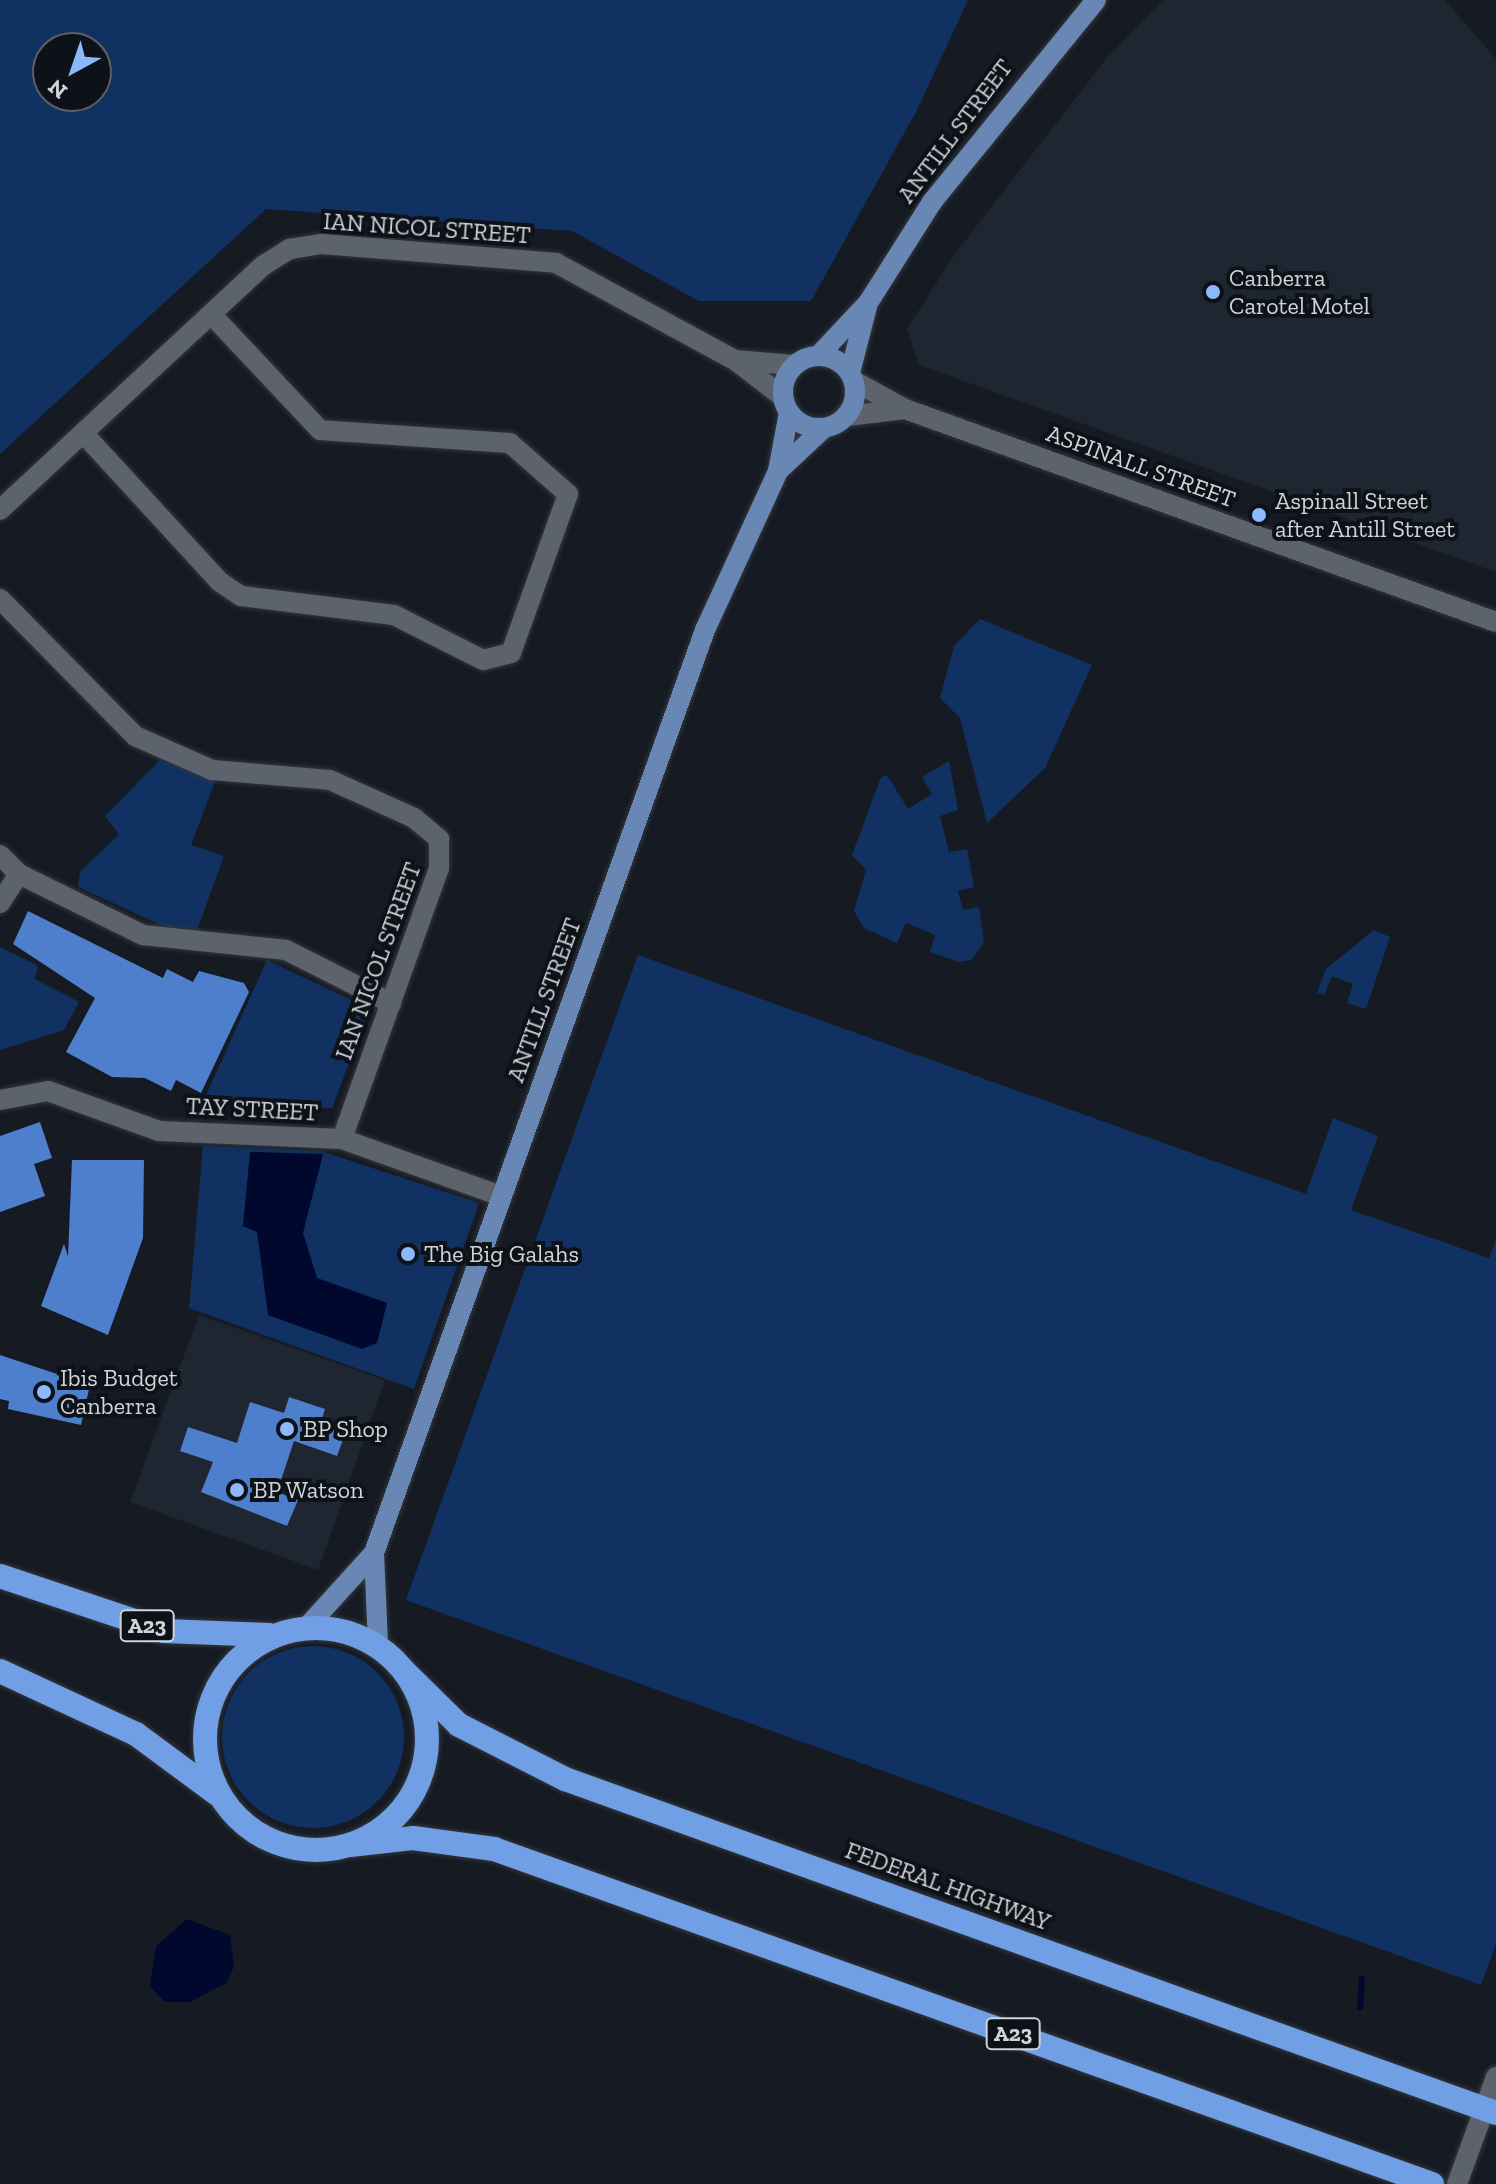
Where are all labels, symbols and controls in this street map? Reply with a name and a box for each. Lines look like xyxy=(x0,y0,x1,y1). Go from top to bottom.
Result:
north arrow xyxy=(32,32,112,112)
street label: ANTILL STREET xyxy=(891,53,1019,209)
text: N xyxy=(42,74,73,105)
street label: IAN NICOL STREET xyxy=(322,206,532,250)
place label: Canberra Carotel Motel xyxy=(1229,264,1370,320)
marker: Canberra Carotel Motel xyxy=(1204,283,1222,301)
street label: ASPINALL STREET xyxy=(1042,418,1240,514)
place label: Aspinall Street after Antill Street xyxy=(1275,487,1456,543)
marker: Aspinall Street after Antill Street xyxy=(1250,506,1268,524)
street label: IAN NICOL STREET xyxy=(329,858,427,1064)
street label: ANTILL STREET xyxy=(501,914,587,1086)
street label: TAY STREET xyxy=(185,1091,319,1127)
place label: The Big Galahs xyxy=(424,1240,579,1268)
marker: The Big Galahs xyxy=(399,1245,417,1263)
place label: Ibis Budget Canberra xyxy=(60,1364,178,1420)
marker: Ibis Budget Canberra xyxy=(35,1383,53,1401)
place label: BP Shop xyxy=(303,1415,388,1443)
marker: BP Shop xyxy=(278,1420,296,1438)
place label: BP Watson xyxy=(253,1476,365,1504)
marker: BP Watson xyxy=(228,1481,246,1499)
road number: A23 xyxy=(119,1608,175,1644)
street label: FEDERAL HIGHWAY xyxy=(841,1835,1055,1937)
road number: A23 xyxy=(985,2016,1041,2052)

